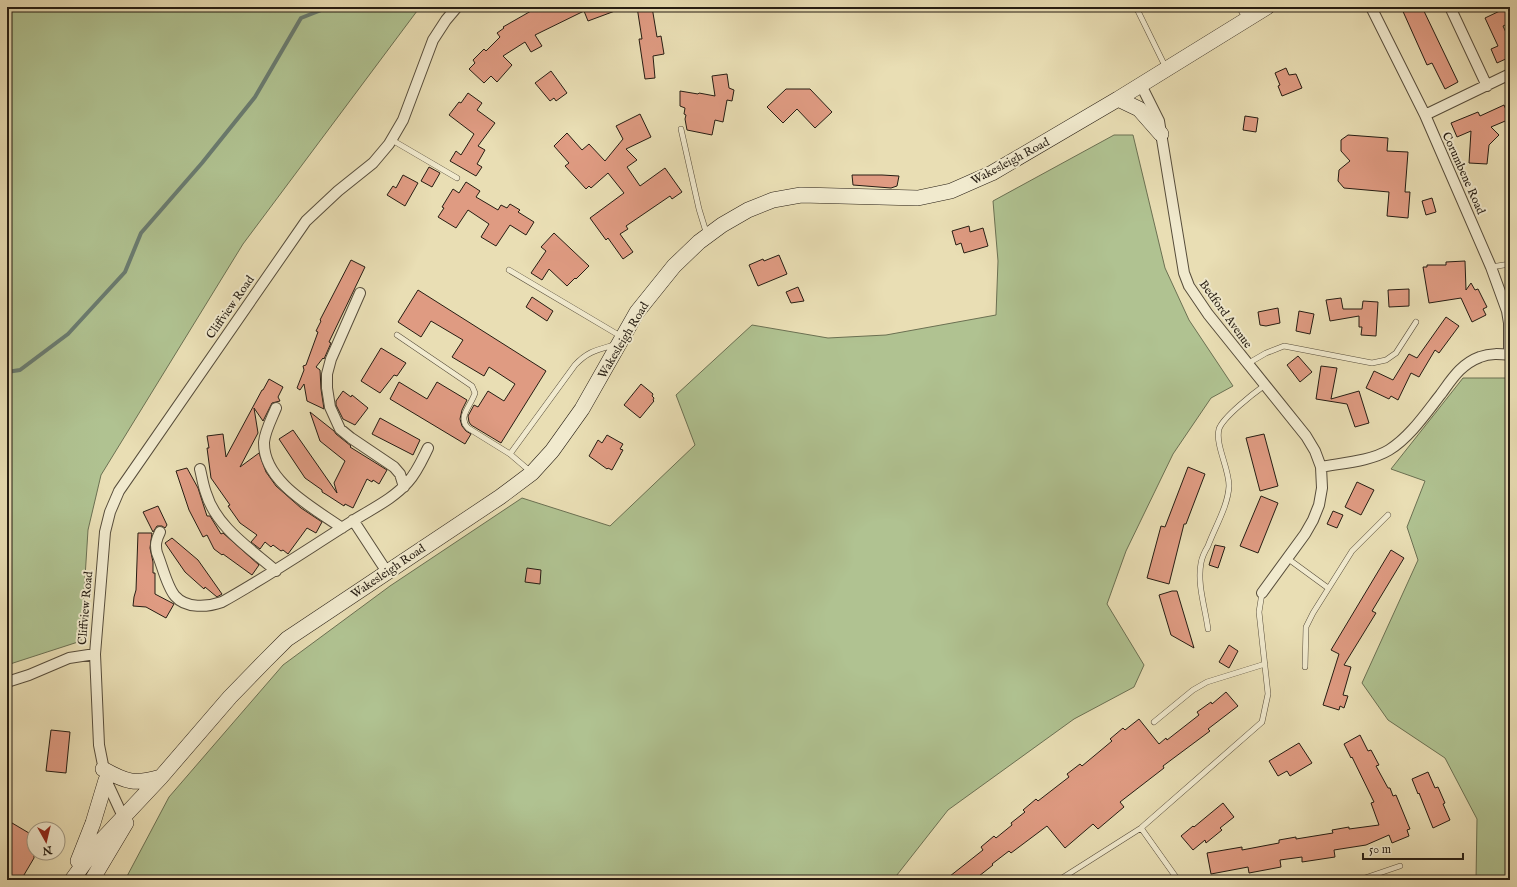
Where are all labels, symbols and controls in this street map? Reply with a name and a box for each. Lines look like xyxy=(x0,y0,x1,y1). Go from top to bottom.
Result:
street label: Corumbene Road xyxy=(1439,130,1489,217)
street label: Wakesleigh Road xyxy=(969,134,1052,188)
street label: Cliffview Road xyxy=(203,272,258,342)
street label: Bedford Avenue xyxy=(1196,277,1256,352)
street label: Wakesleigh Road xyxy=(595,299,652,381)
street label: Wakesleigh Road xyxy=(348,541,429,602)
street label: Cliffview Road xyxy=(75,570,96,645)
north arrow xyxy=(26,821,66,861)
scale bar xyxy=(1363,835,1463,861)
text: N xyxy=(41,842,54,858)
text: 50 m xyxy=(1369,842,1391,857)

